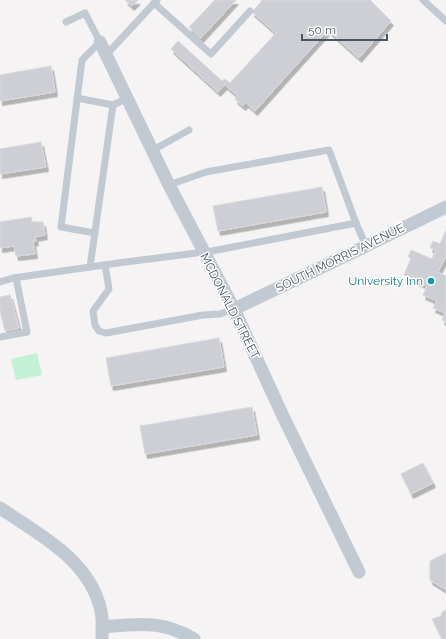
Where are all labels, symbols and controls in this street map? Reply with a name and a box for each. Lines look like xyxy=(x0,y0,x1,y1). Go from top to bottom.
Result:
scale bar xyxy=(302,16,387,42)
text: 50 m xyxy=(308,23,336,37)
street label: SOUTH MORRIS AVENUE xyxy=(273,221,407,295)
street label: MCDONALD STREET xyxy=(197,251,263,362)
place label: University Inn xyxy=(348,274,423,288)
marker: University Inn xyxy=(426,276,436,286)

